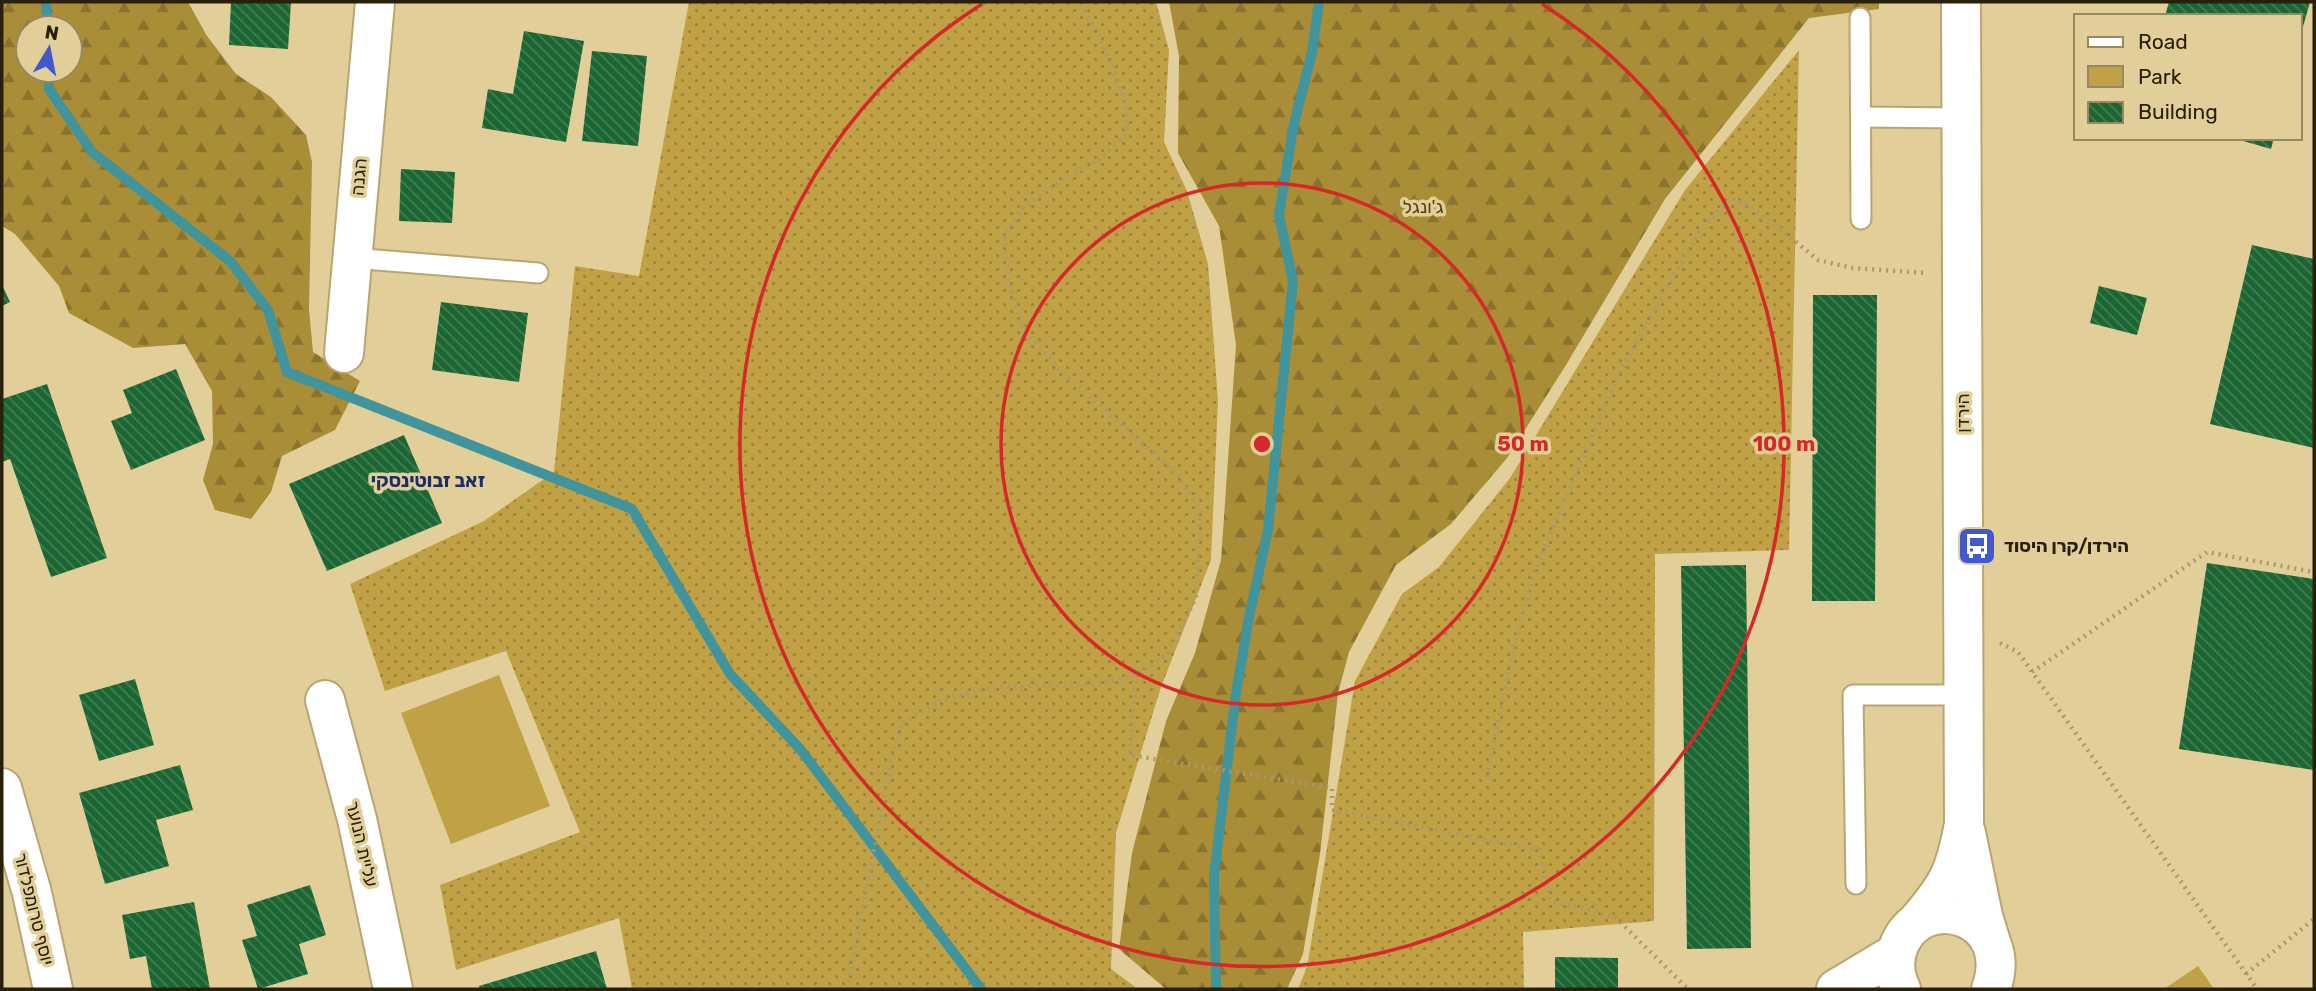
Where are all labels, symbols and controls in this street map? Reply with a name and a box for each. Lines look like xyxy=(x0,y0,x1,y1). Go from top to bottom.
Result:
north arrow xyxy=(14,14,84,84)
legend xyxy=(2074,14,2302,140)
text: N xyxy=(43,20,61,45)
text: Road xyxy=(2138,29,2188,54)
text: Park xyxy=(2138,64,2182,89)
text: Building xyxy=(2138,99,2218,124)
street label: הגנה xyxy=(346,157,372,197)
park label: ג'ונגל xyxy=(1402,196,1444,218)
street label: הירדן xyxy=(1952,393,1974,433)
text: 50 m xyxy=(1497,431,1549,456)
text: 100 m xyxy=(1753,431,1815,456)
centre of rings xyxy=(1250,432,1274,456)
district label: זאב זבוטינסקי xyxy=(371,469,485,492)
bus stop icon: הירדן/קרן היסוד xyxy=(1956,525,1998,567)
place label: הירדן/קרן היסוד xyxy=(2004,535,2129,557)
street label: עליית הנוער xyxy=(341,799,383,889)
street label: יוסף טרומפלדור xyxy=(9,851,59,967)

